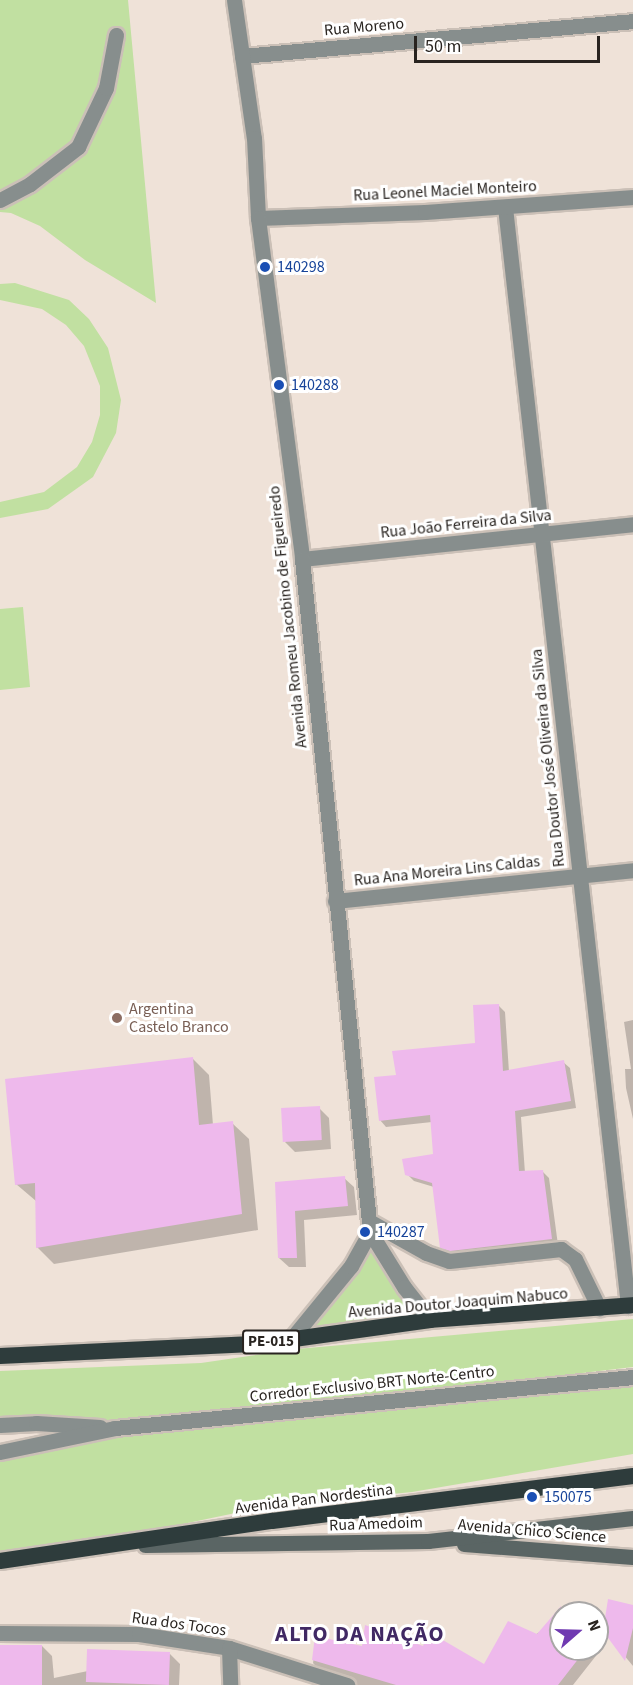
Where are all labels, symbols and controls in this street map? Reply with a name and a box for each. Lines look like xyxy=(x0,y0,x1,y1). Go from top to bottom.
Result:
street label: Rua Moreno xyxy=(323,14,405,40)
scale bar xyxy=(417,24,603,62)
text: 50 m xyxy=(425,34,461,59)
street label: Rua Leonel Maciel Monteiro xyxy=(353,177,537,205)
place label: 140298 xyxy=(277,257,325,277)
marker: 140298 xyxy=(258,260,272,274)
place label: 140288 xyxy=(291,375,339,395)
marker: 140288 xyxy=(272,378,286,392)
street label: Avenida Romeu Jacobino de Figueiredo xyxy=(265,485,311,749)
street label: Rua João Ferreira da Silva xyxy=(380,505,552,543)
street label: Rua Doutor José Oliveira da Silva xyxy=(527,648,569,868)
street label: Rua Ana Moreira Lins Caldas xyxy=(353,852,541,890)
place label: Argentina Castelo Branco xyxy=(129,999,229,1037)
marker: Argentina Castelo Branco xyxy=(110,1011,124,1025)
place label: 140287 xyxy=(377,1222,425,1242)
marker: 140287 xyxy=(358,1225,372,1239)
street label: Avenida Doutor Joaquim Nabuco xyxy=(347,1284,569,1322)
road number: PE-015 xyxy=(241,1330,301,1354)
street label: Corredor Exclusivo BRT Norte-Centro xyxy=(249,1362,495,1406)
street label: Avenida Pan Nordestina xyxy=(234,1480,394,1518)
place label: 150075 xyxy=(544,1487,592,1507)
marker: 150075 xyxy=(525,1490,539,1504)
street label: Rua Amedoim xyxy=(329,1513,423,1535)
street label: Avenida Chico Science xyxy=(457,1515,607,1547)
north arrow xyxy=(549,1601,609,1661)
street label: Rua dos Tocos xyxy=(131,1608,227,1640)
text: N xyxy=(582,1617,606,1634)
district label: ALTO DA NAÇÃO xyxy=(275,1622,445,1648)

